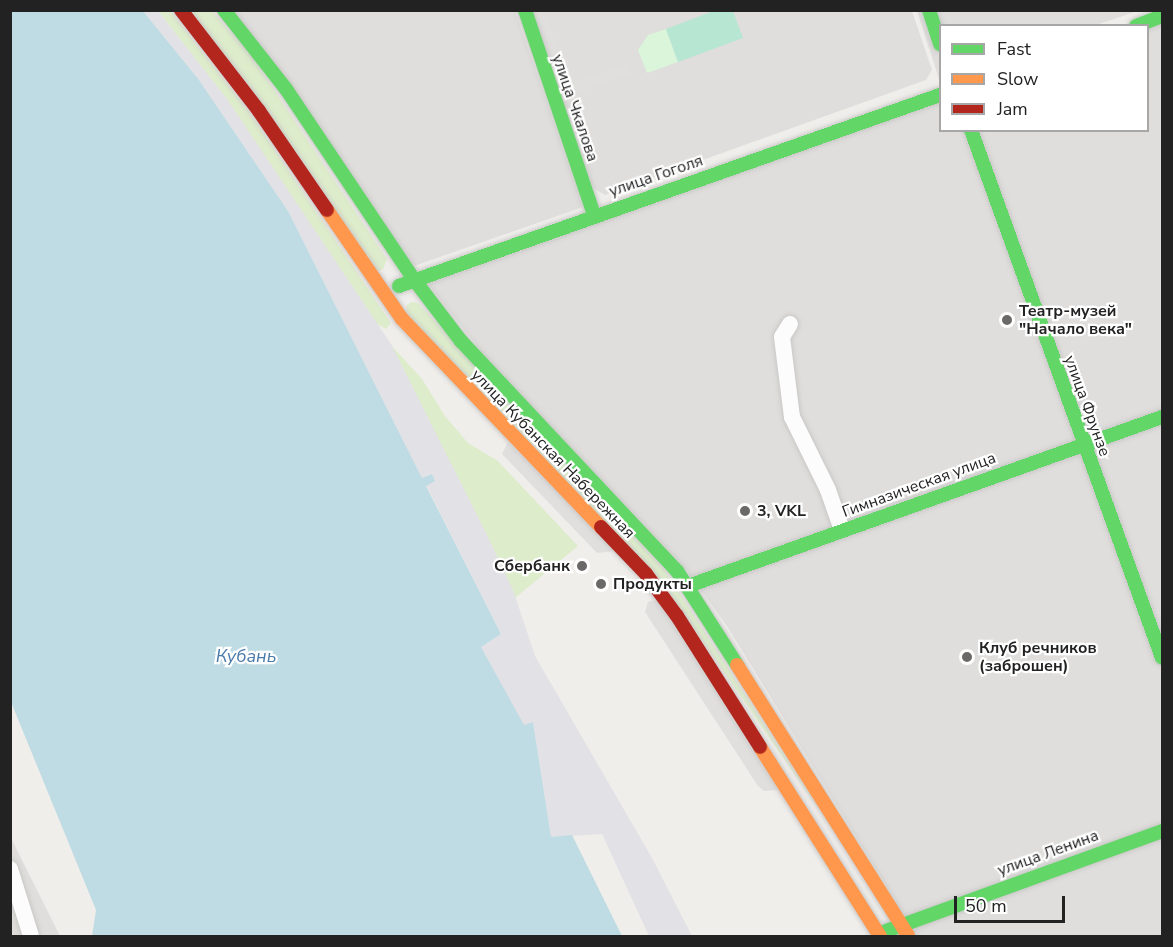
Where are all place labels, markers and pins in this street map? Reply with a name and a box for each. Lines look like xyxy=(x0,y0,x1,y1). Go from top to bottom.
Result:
place label: Театр-музей "Начало века" xyxy=(1019,301,1132,339)
marker: Театр-музей "Начало века" xyxy=(1000,313,1014,327)
place label: 3, VKL xyxy=(757,501,806,521)
marker: 3, VKL xyxy=(738,504,752,518)
place label: Сбербанк xyxy=(494,556,570,576)
marker: Сбербанк xyxy=(575,559,589,573)
place label: Продукты xyxy=(613,574,692,594)
marker: Продукты xyxy=(594,577,608,591)
place label: Клуб речников (заброшен) xyxy=(979,638,1097,676)
marker: Клуб речников (заброшен) xyxy=(960,650,974,664)

